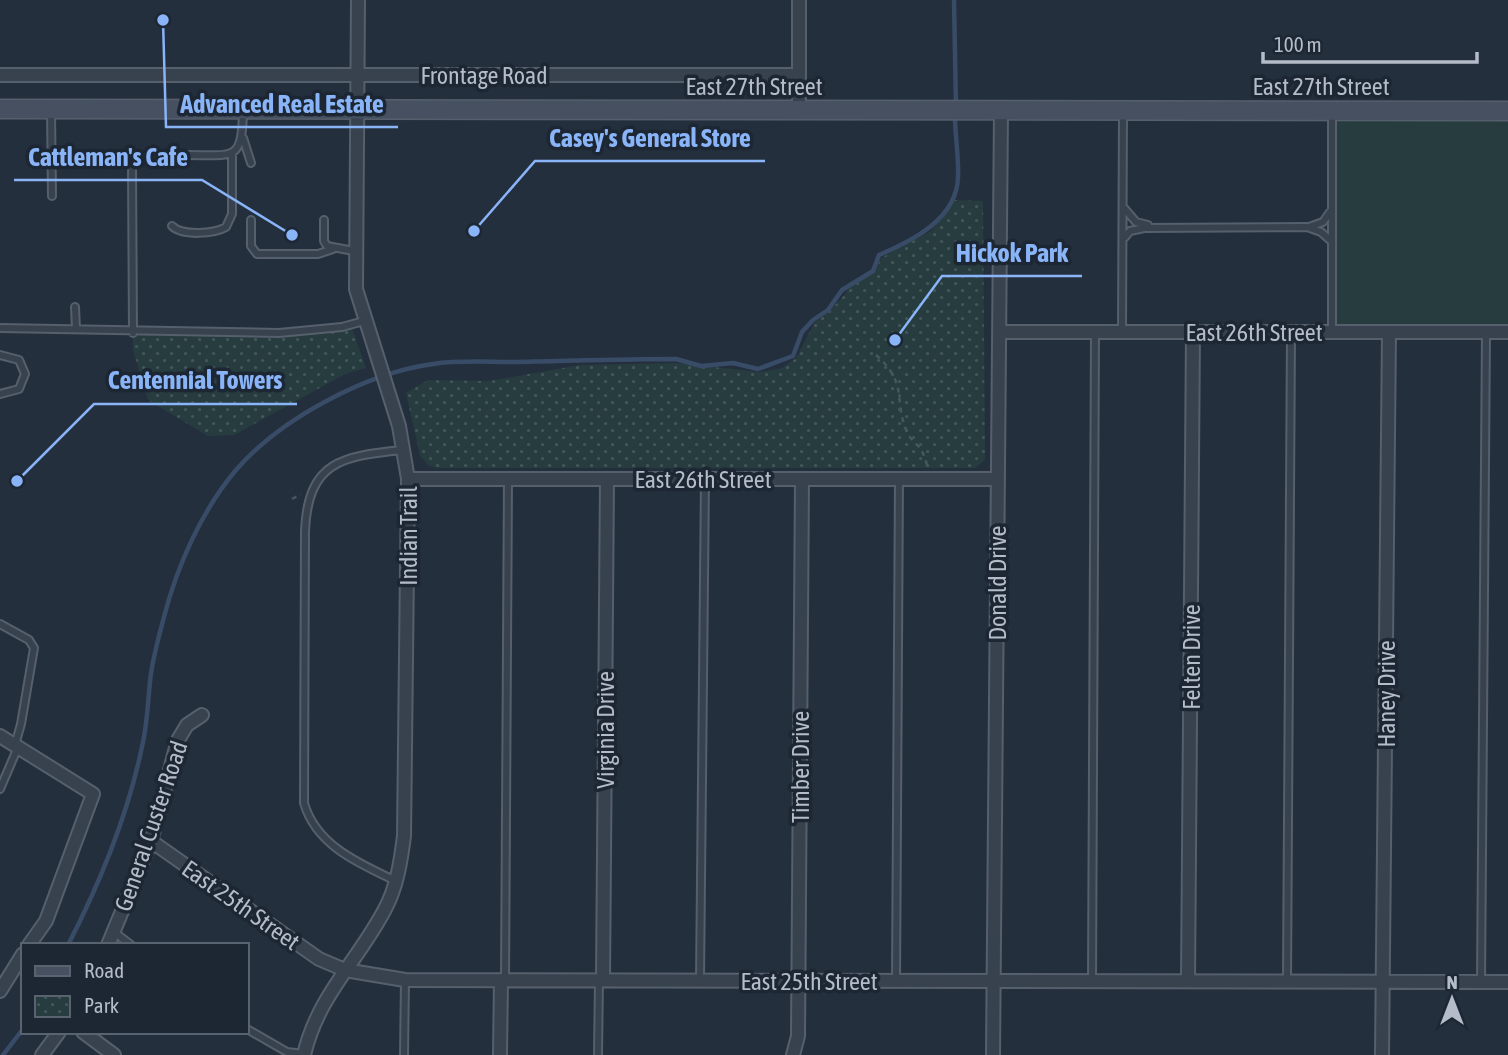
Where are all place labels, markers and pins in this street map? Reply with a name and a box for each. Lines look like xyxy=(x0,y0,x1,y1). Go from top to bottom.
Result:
callout: Advanced Real Estate xyxy=(166,80,398,127)
callout: Casey's General Store xyxy=(535,114,765,161)
callout: Cattleman's Cafe xyxy=(14,133,202,180)
callout: Hickok Park xyxy=(942,229,1082,276)
callout: Centennial Towers xyxy=(94,357,297,404)

